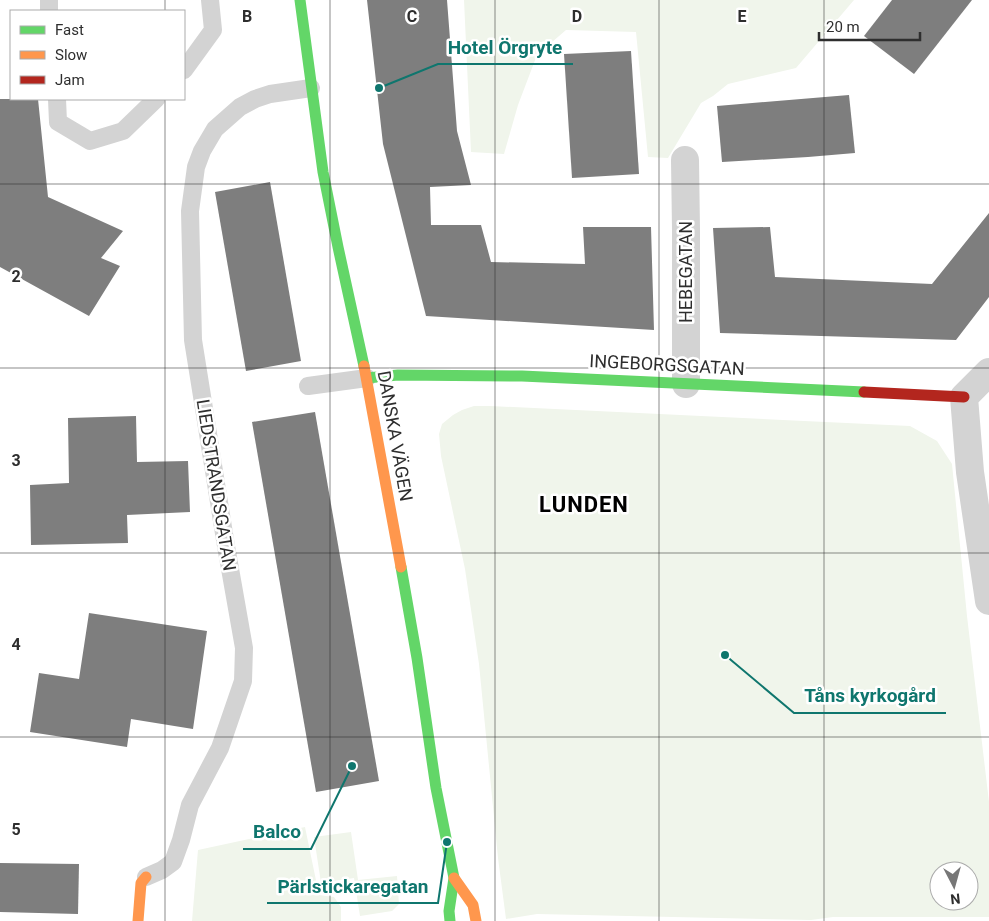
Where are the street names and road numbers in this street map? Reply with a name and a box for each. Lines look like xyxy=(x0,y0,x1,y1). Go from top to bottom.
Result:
street label: HEBEGATAN xyxy=(675,221,696,323)
street label: INGEBORGSGATAN xyxy=(589,350,745,379)
street label: DANSKA VÄGEN xyxy=(374,369,417,503)
street label: LIEDSTRANDSGATAN xyxy=(193,397,240,572)

